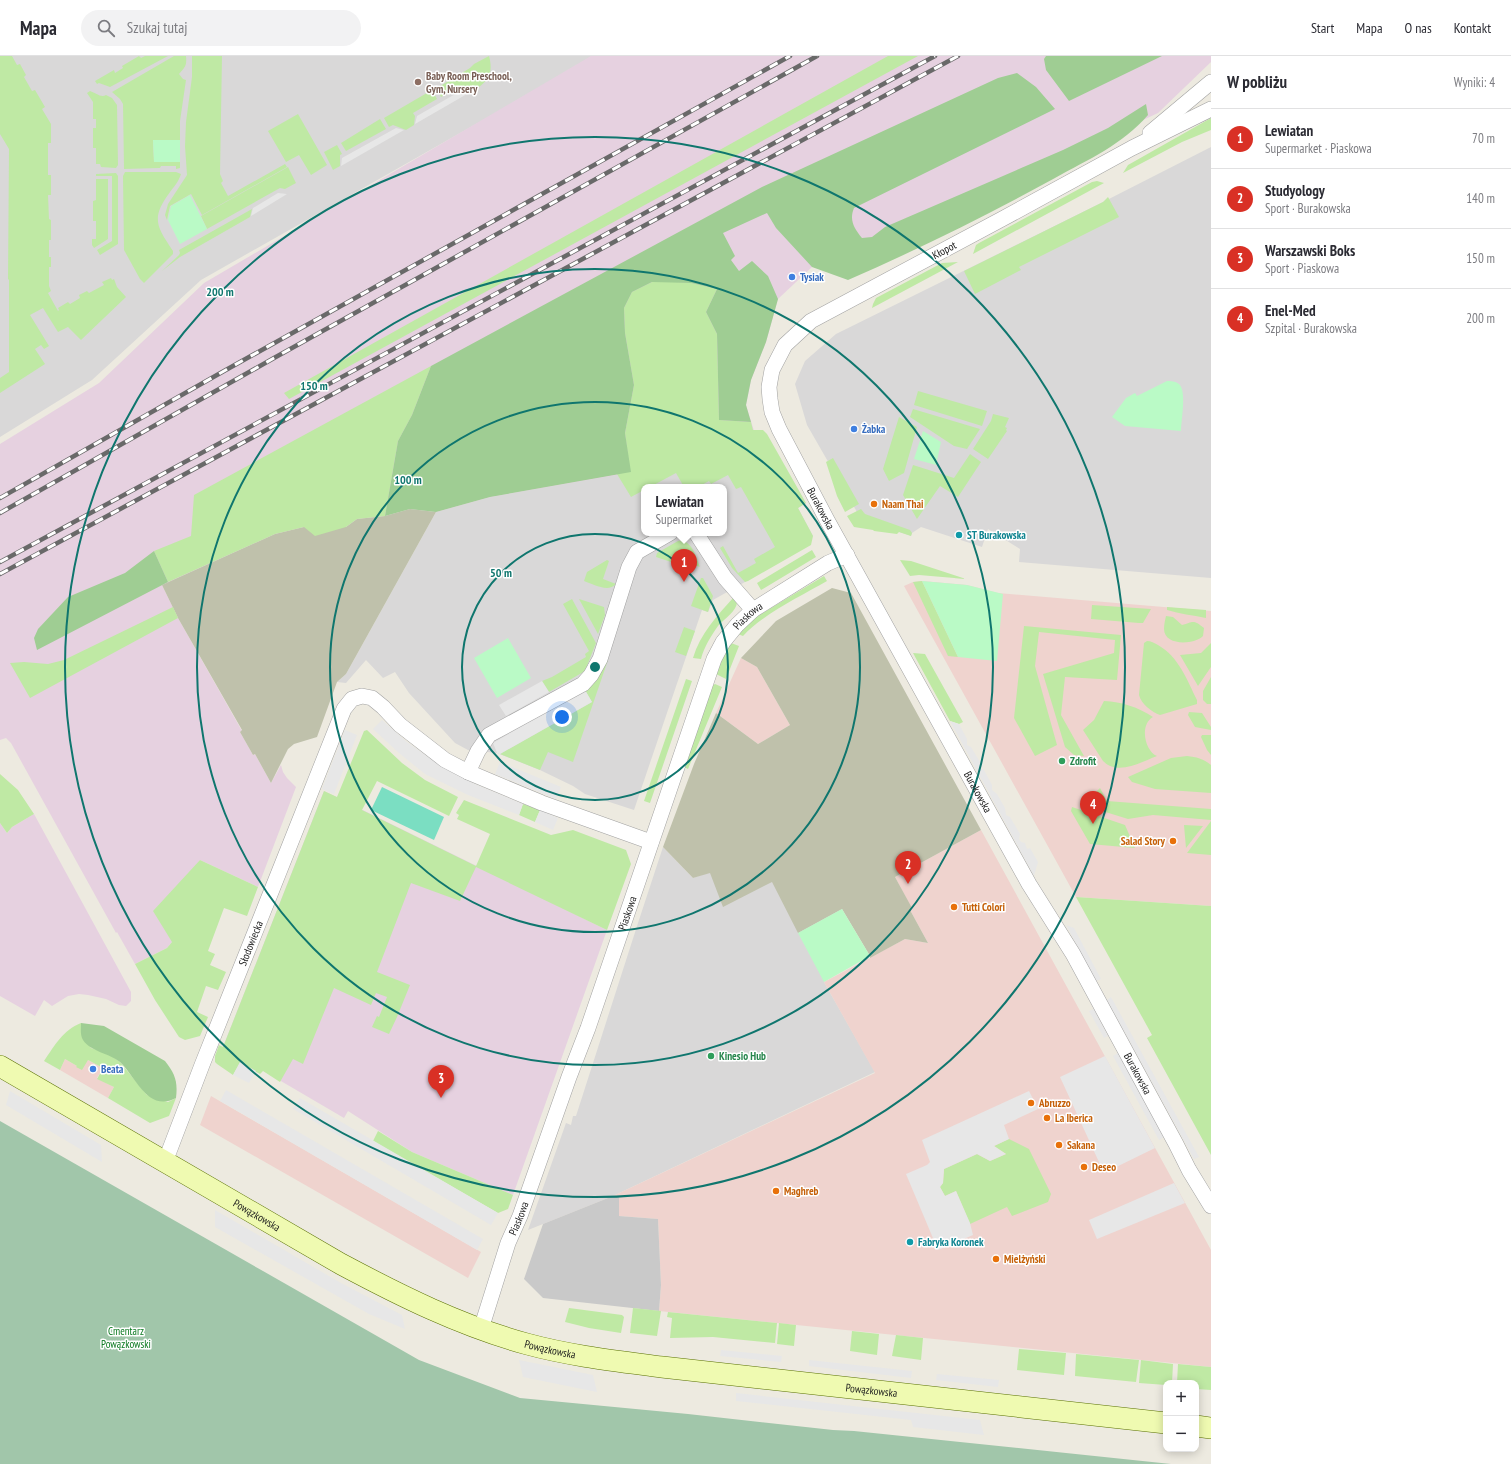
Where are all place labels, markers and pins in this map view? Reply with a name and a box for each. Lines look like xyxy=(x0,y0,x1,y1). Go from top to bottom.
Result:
place label: Baby Room Preschool, Gym, Nursery xyxy=(426,69,512,96)
marker: Baby Room Preschool, Gym, Nursery xyxy=(413,77,423,87)
place label: Tysiak xyxy=(800,270,824,284)
marker: Tysiak xyxy=(787,272,797,282)
place label: Żabka xyxy=(862,422,886,436)
marker: Żabka xyxy=(849,424,859,434)
place label: Naam Thai xyxy=(882,497,924,511)
marker: Naam Thai xyxy=(869,499,879,509)
place label: ST Burakowska xyxy=(967,528,1026,542)
marker: ST Burakowska xyxy=(954,530,964,540)
pin: 1 xyxy=(671,549,697,582)
centre of rings xyxy=(588,660,602,674)
place label: Zdrofit xyxy=(1070,754,1097,768)
marker: Zdrofit xyxy=(1057,756,1067,766)
pin: 4 xyxy=(1080,791,1106,824)
place label: Salad Story xyxy=(1121,834,1166,848)
marker: Salad Story xyxy=(1168,836,1178,846)
pin: 2 xyxy=(895,851,921,884)
place label: Tutti Colori xyxy=(962,900,1006,914)
marker: Tutti Colori xyxy=(949,902,959,912)
place label: Kinesio Hub xyxy=(719,1049,766,1063)
marker: Kinesio Hub xyxy=(706,1051,716,1061)
place label: Beata xyxy=(101,1062,124,1076)
marker: Beata xyxy=(88,1064,98,1074)
pin: 3 xyxy=(428,1065,454,1098)
place label: Abruzzo xyxy=(1038,1096,1071,1110)
marker: Abruzzo xyxy=(1026,1098,1036,1108)
place label: La Iberica xyxy=(1055,1111,1093,1125)
marker: La Iberica xyxy=(1042,1113,1052,1123)
place label: Sakana xyxy=(1067,1138,1095,1152)
marker: Sakana xyxy=(1054,1140,1064,1150)
place label: Deseo xyxy=(1092,1160,1116,1174)
marker: Deseo xyxy=(1079,1162,1089,1172)
place label: Maghreb xyxy=(784,1184,819,1198)
marker: Maghreb xyxy=(771,1186,781,1196)
place label: Fabryka Koronek xyxy=(918,1235,984,1249)
marker: Fabryka Koronek xyxy=(905,1237,915,1247)
place label: Mielżyński xyxy=(1004,1252,1046,1266)
marker: Mielżyński xyxy=(991,1254,1001,1264)

